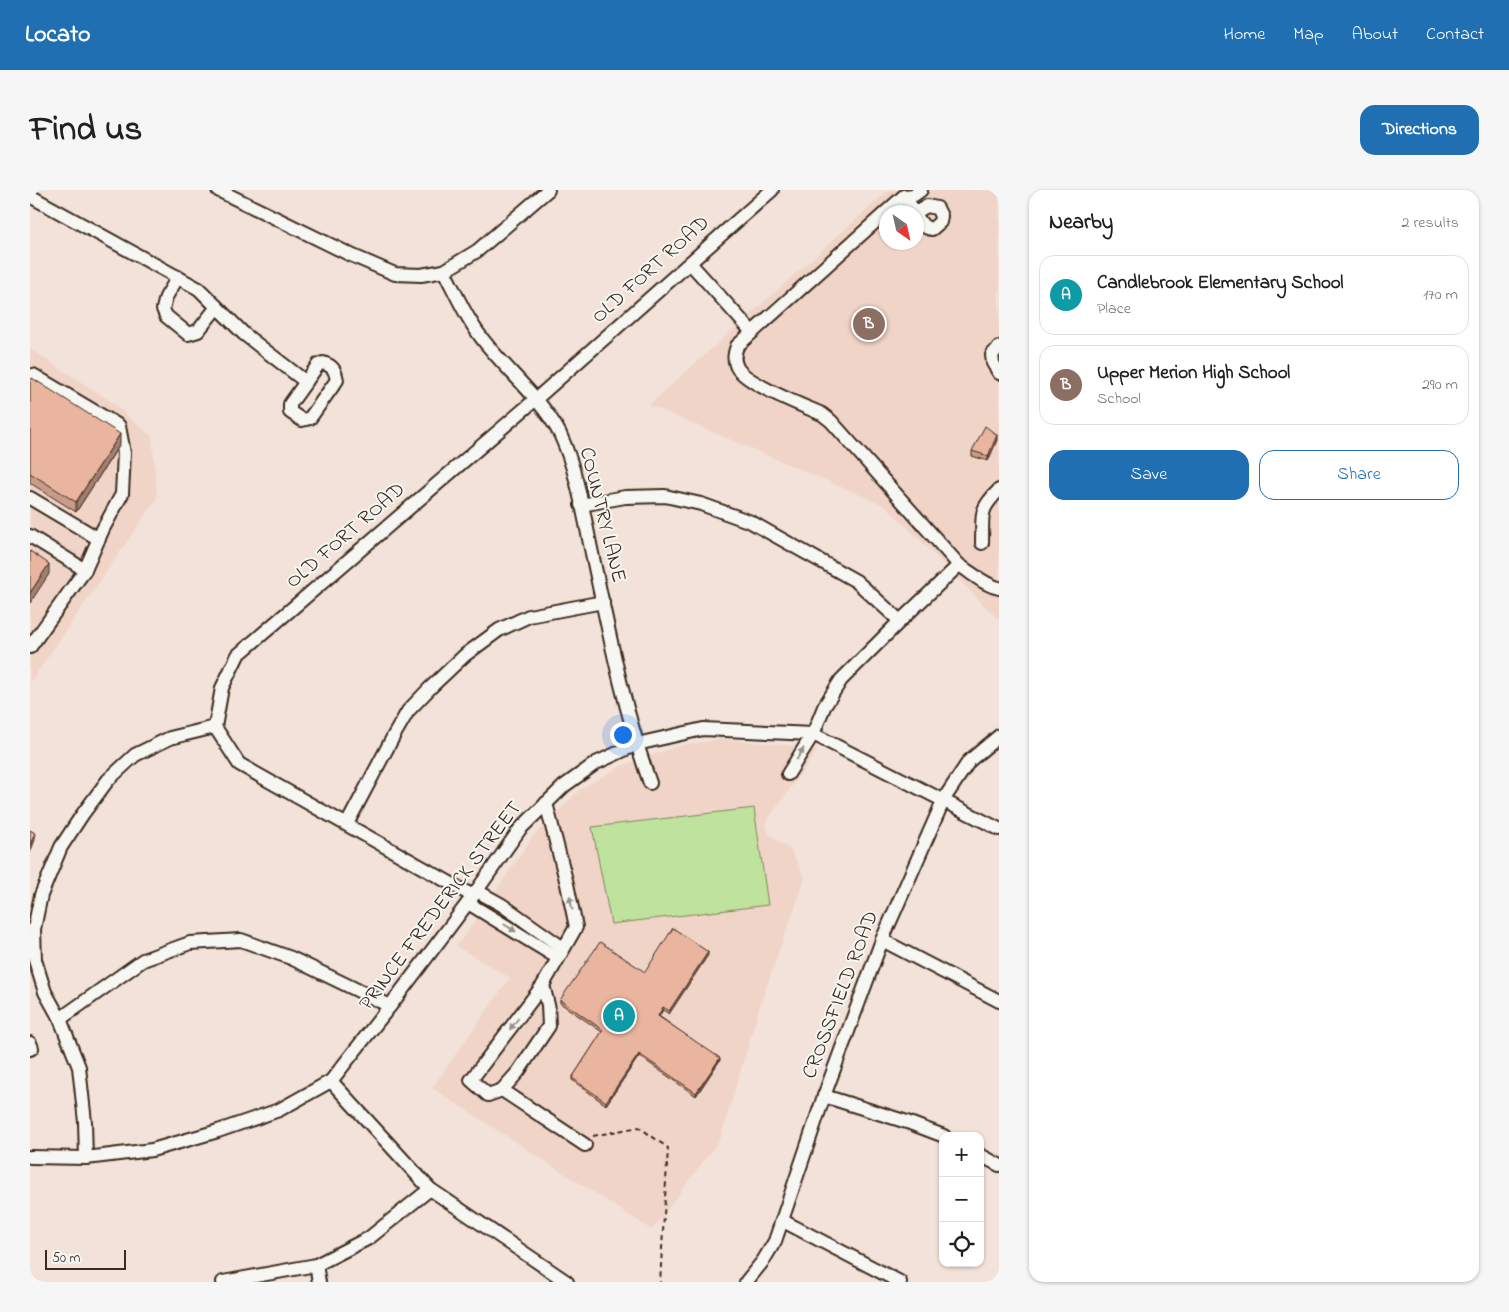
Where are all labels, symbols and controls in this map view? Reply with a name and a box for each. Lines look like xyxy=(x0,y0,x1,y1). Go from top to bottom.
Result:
text: Locato xyxy=(25,18,91,53)
text: Home xyxy=(1224,22,1265,48)
text: Map xyxy=(1293,22,1324,48)
text: About xyxy=(1352,22,1398,48)
text: Contact xyxy=(1426,22,1484,48)
text: Find us xyxy=(30,105,142,156)
button: Directions xyxy=(1360,105,1479,155)
north arrow xyxy=(879,205,924,250)
text: Nearby xyxy=(1049,208,1113,238)
street label: OLD FORT ROAD xyxy=(585,209,717,331)
text: 2 results xyxy=(1401,211,1459,235)
text: Candlebrook Elementary School xyxy=(1097,270,1343,297)
text: A xyxy=(1061,283,1071,307)
text: 170 m xyxy=(1423,283,1458,307)
text: Place xyxy=(1097,297,1131,321)
pin: B xyxy=(853,305,885,343)
text: Upper Merion High School xyxy=(1097,360,1290,387)
text: B xyxy=(1061,373,1071,397)
text: 290 m xyxy=(1422,373,1458,397)
text: School xyxy=(1097,387,1141,411)
street label: COUNTRY LANE xyxy=(571,444,633,586)
button: Save xyxy=(1049,450,1249,500)
button: Share xyxy=(1259,450,1459,500)
street label: OLD FORT ROAD xyxy=(280,476,412,596)
your location xyxy=(610,722,636,748)
one-way arrow xyxy=(796,747,805,760)
street label: PRINCE FREDERICK STREET xyxy=(352,795,530,1017)
one-way arrow xyxy=(567,896,575,911)
street label: CROSSFIELD ROAD xyxy=(795,907,887,1083)
one-way arrow xyxy=(503,924,516,933)
pin: A xyxy=(603,997,635,1035)
one-way arrow xyxy=(508,1017,519,1030)
map controls xyxy=(939,1132,984,1267)
button: + xyxy=(939,1132,984,1177)
button: − xyxy=(939,1177,984,1222)
button: locate xyxy=(939,1222,984,1267)
scale bar xyxy=(45,1247,126,1270)
text: 50 m xyxy=(52,1248,80,1269)

